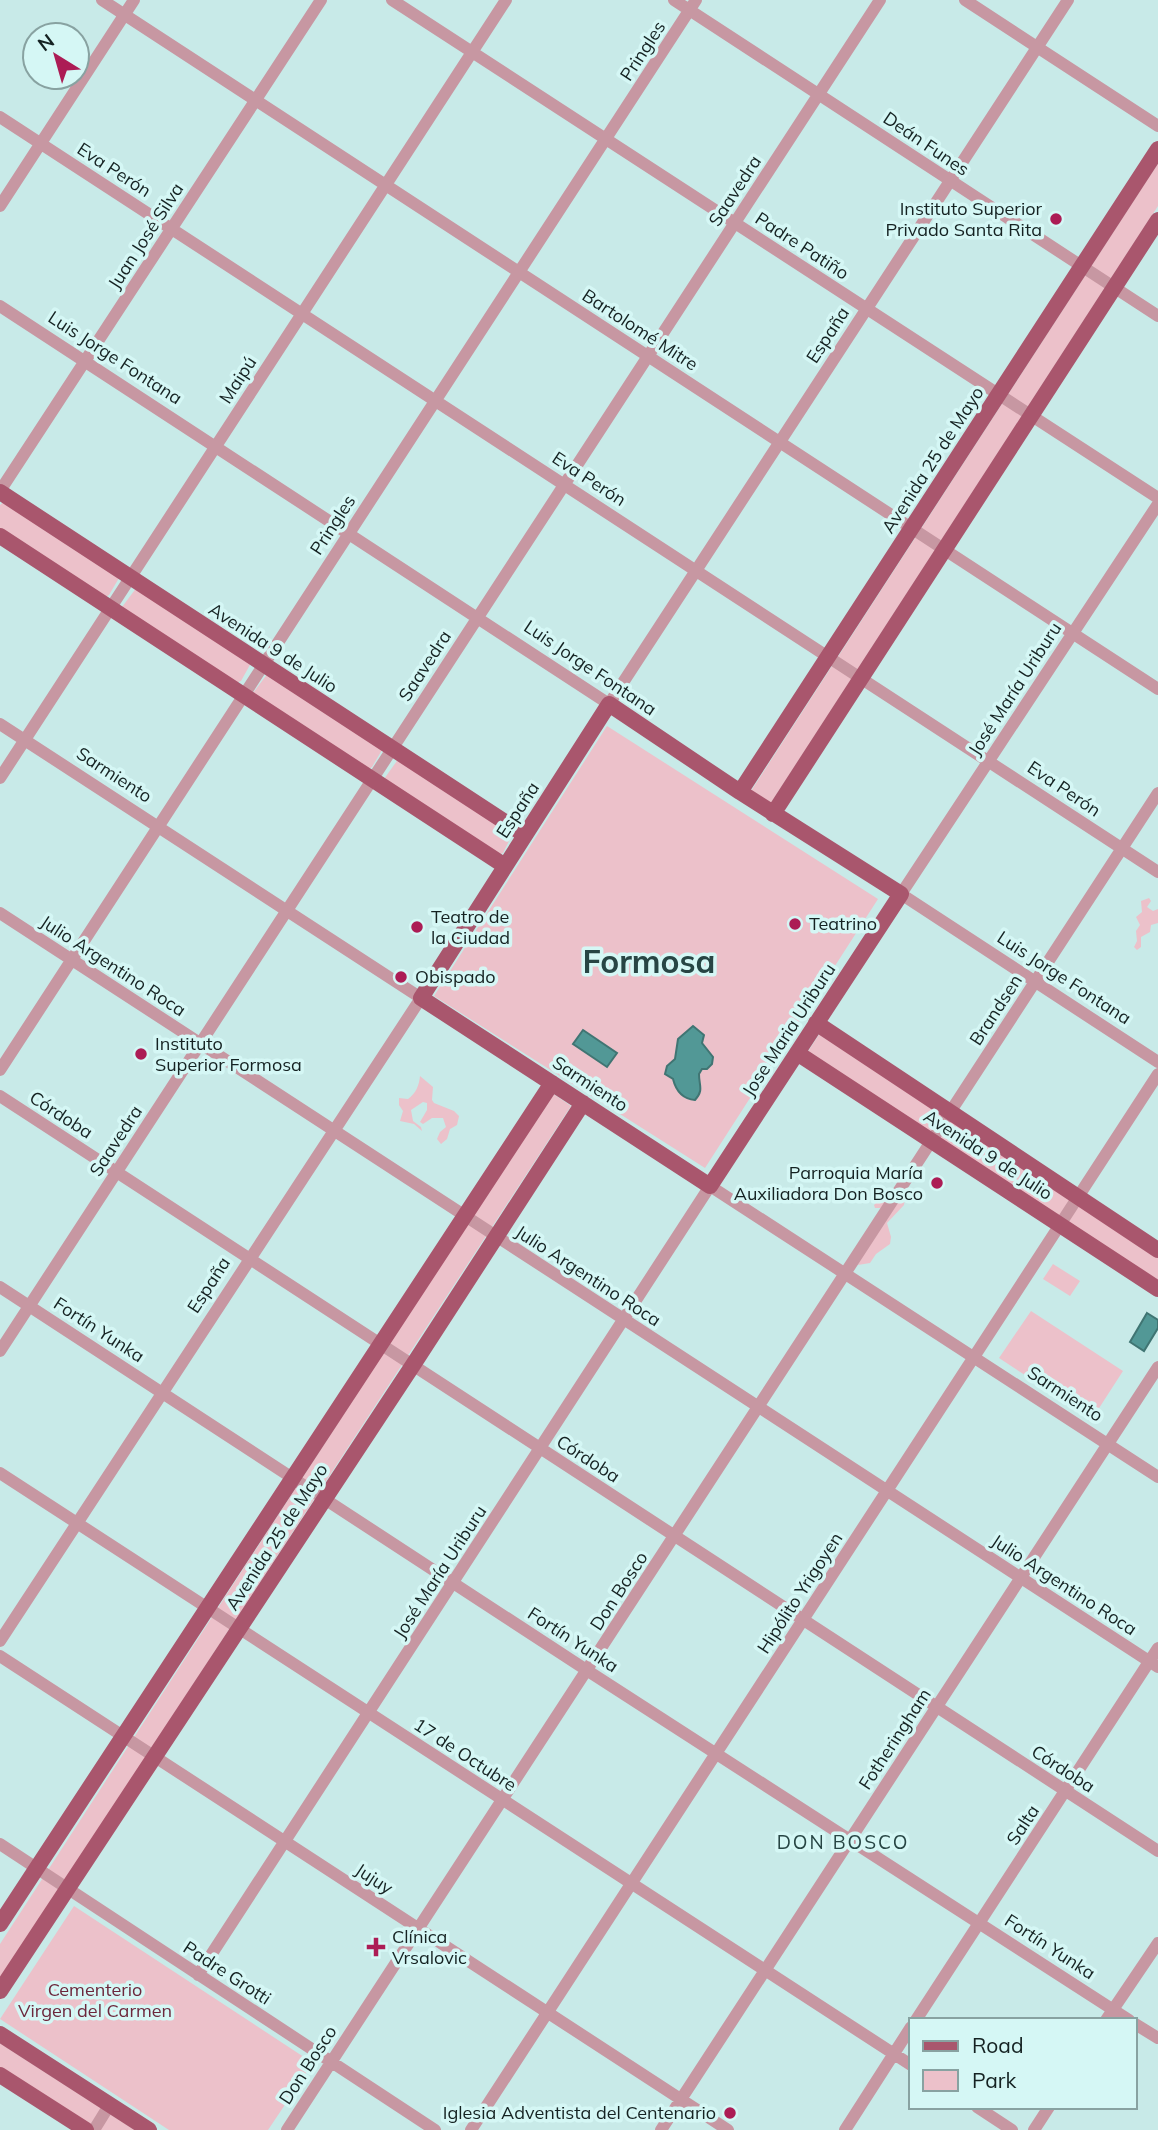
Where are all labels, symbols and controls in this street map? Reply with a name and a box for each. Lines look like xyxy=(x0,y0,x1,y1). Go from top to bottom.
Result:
street label: Pringles xyxy=(615,16,670,85)
north arrow xyxy=(21,21,91,91)
text: N xyxy=(33,29,59,56)
street label: Deán Funes xyxy=(879,106,974,181)
street label: Eva Perón xyxy=(73,137,156,202)
street label: Saavedra xyxy=(703,151,766,231)
street label: Juan José Silva xyxy=(103,178,188,293)
place label: Instituto Superior Privado Santa Rita xyxy=(885,197,1042,241)
street label: Padre Patiño xyxy=(751,207,854,284)
marker: Instituto Superior Privado Santa Rita xyxy=(1048,211,1064,227)
street label: Bartolomé Mitre xyxy=(578,284,703,376)
street label: España xyxy=(801,302,854,367)
street label: Luis Jorge Fontana xyxy=(44,306,187,409)
street label: Maipú xyxy=(214,352,261,408)
street label: Avenida 25 de Mayo xyxy=(876,382,989,538)
street label: Eva Perón xyxy=(548,446,631,511)
street label: Pringles xyxy=(305,490,360,559)
street label: Avenida 9 de Julio xyxy=(205,597,342,698)
street label: Luis Jorge Fontana xyxy=(520,615,661,720)
street label: José María Uriburu xyxy=(963,618,1066,760)
street label: Saavedra xyxy=(393,626,456,706)
street label: Sarmiento xyxy=(72,742,156,808)
street label: Eva Perón xyxy=(1023,756,1105,822)
street label: España xyxy=(491,777,544,842)
place label: Teatro de la Ciudad xyxy=(431,905,510,949)
street label: Julio Argentino Roca xyxy=(36,910,190,1021)
place label: Teatrino xyxy=(809,912,877,935)
marker: Teatrino xyxy=(787,916,803,932)
marker: Teatro de la Ciudad xyxy=(409,919,425,935)
street label: Luis Jorge Fontana xyxy=(993,926,1136,1029)
district label: Formosa xyxy=(583,941,715,981)
street label: Jose Maria Uriburu xyxy=(737,959,840,1101)
place label: Obispado xyxy=(415,965,496,988)
marker: Obispado xyxy=(393,969,409,985)
street label: Brandsen xyxy=(964,970,1027,1050)
place label: Instituto Superior Formosa xyxy=(155,1032,302,1076)
marker: Instituto Superior Formosa xyxy=(133,1046,149,1062)
street label: Sarmiento xyxy=(548,1051,632,1117)
street label: Córdoba xyxy=(25,1086,97,1144)
street label: Saavedra xyxy=(84,1101,147,1181)
street label: Avenida 9 de Julio xyxy=(920,1104,1057,1205)
place label: Parroquia María Auxiliadora Don Bosco xyxy=(734,1161,923,1205)
marker: Parroquia María Auxiliadora Don Bosco xyxy=(929,1175,945,1191)
street label: Julio Argentino Roca xyxy=(511,1220,665,1331)
street label: España xyxy=(182,1252,235,1317)
street label: Fortín Yunka xyxy=(50,1292,149,1367)
street label: Sarmiento xyxy=(1023,1361,1107,1427)
street label: Córdoba xyxy=(552,1430,624,1488)
street label: Avenida 25 de Mayo xyxy=(220,1459,333,1615)
street label: José María Uriburu xyxy=(388,1501,491,1643)
street label: Hipólito Yrigoyen xyxy=(752,1528,847,1658)
street label: Julio Argentino Roca xyxy=(987,1529,1141,1640)
street label: Don Bosco xyxy=(585,1547,653,1634)
street label: Fortín Yunka xyxy=(524,1602,623,1677)
street label: Fotheringham xyxy=(853,1684,936,1794)
street label: 17 de Octubre xyxy=(409,1713,521,1796)
street label: Córdoba xyxy=(1027,1740,1099,1798)
street label: Salta xyxy=(1001,1800,1044,1849)
district label: DON BOSCO xyxy=(777,1830,909,1854)
street label: Jujuy xyxy=(351,1858,398,1900)
street label: Fortín Yunka xyxy=(1001,1909,1100,1984)
place label: Clínica Vrsalovic xyxy=(392,1925,467,1969)
street label: Padre Grotti xyxy=(179,1936,276,2010)
marker: Clínica Vrsalovic xyxy=(366,1937,386,1957)
park label: Cementerio Virgen del Carmen xyxy=(18,1978,172,2022)
legend xyxy=(909,2018,1137,2109)
street label: Don Bosco xyxy=(274,2021,342,2108)
text: Road xyxy=(972,2032,1023,2058)
text: Park xyxy=(972,2067,1016,2093)
place label: Iglesia Adventista del Centenario xyxy=(443,2101,716,2124)
marker: Iglesia Adventista del Centenario xyxy=(722,2105,738,2121)

